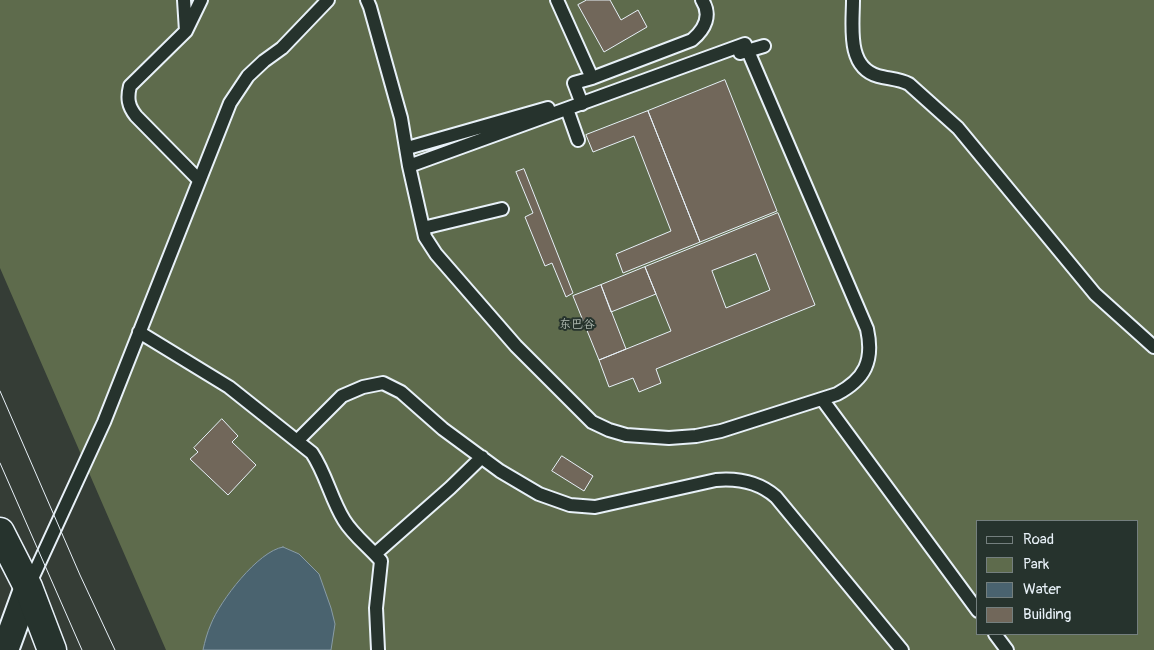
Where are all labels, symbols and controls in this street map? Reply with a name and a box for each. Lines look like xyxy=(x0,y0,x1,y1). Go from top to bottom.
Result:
park label: 东巴谷 xyxy=(559,318,595,332)
legend xyxy=(976,520,1139,635)
text: Road xyxy=(1023,530,1054,549)
text: Park xyxy=(1023,555,1049,574)
text: Water xyxy=(1023,580,1061,599)
text: Building xyxy=(1023,605,1071,624)

